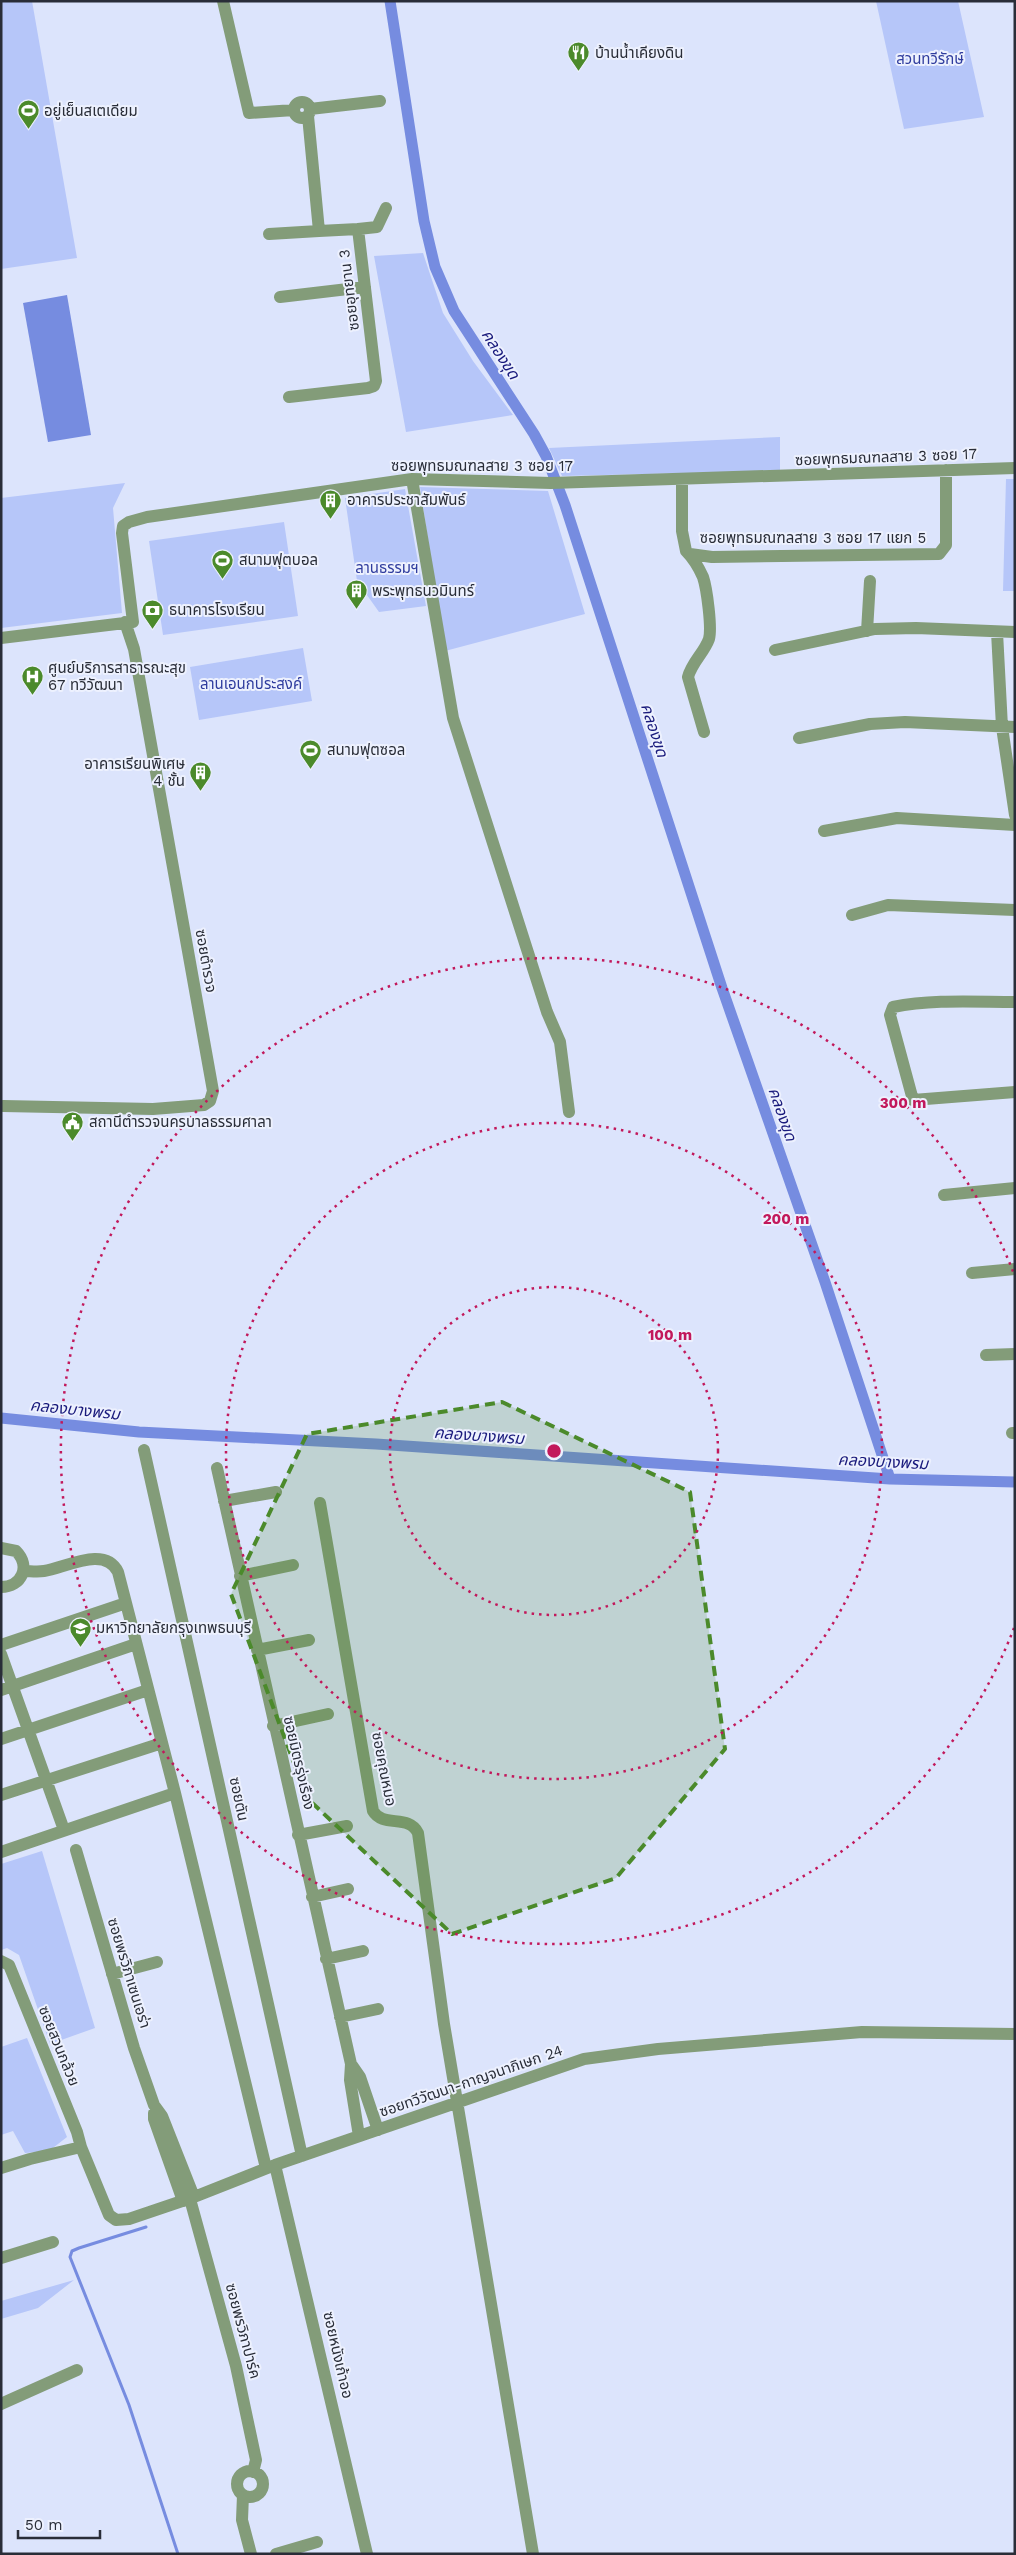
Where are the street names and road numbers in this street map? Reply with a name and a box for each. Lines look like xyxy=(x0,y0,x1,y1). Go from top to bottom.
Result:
street label: ซอยอุทยาน 3 xyxy=(335,248,363,332)
street label: ซอยพุทธมณฑลสาย 3 ซอย 17 xyxy=(795,445,977,469)
street label: ซอยพุทธมณฑลสาย 3 ซอย 17 xyxy=(391,457,573,475)
street label: ซอยพุทธมณฑลสาย 3 ซอย 17 แยก 5 xyxy=(700,529,926,547)
street label: ซอยตำรวจ xyxy=(192,928,220,994)
street label: ซอยมิตรรุ่งเรือง xyxy=(279,1714,319,1812)
street label: ซอยคุณหมอ xyxy=(368,1730,400,1808)
street label: ซอยตัน xyxy=(226,1775,252,1823)
street label: ซอยพรวิภาเซนเอร่า xyxy=(104,1916,154,2030)
street label: ซอยสวนกล้วย xyxy=(35,2003,83,2089)
street label: ซอยทวีวัฒนา-กาญจนาภิเษก 24 xyxy=(377,2041,565,2121)
street label: ซอยพรวิภาปาร์ค xyxy=(222,2281,264,2381)
street label: ซอยหนังเก้าออ xyxy=(319,2310,357,2400)

